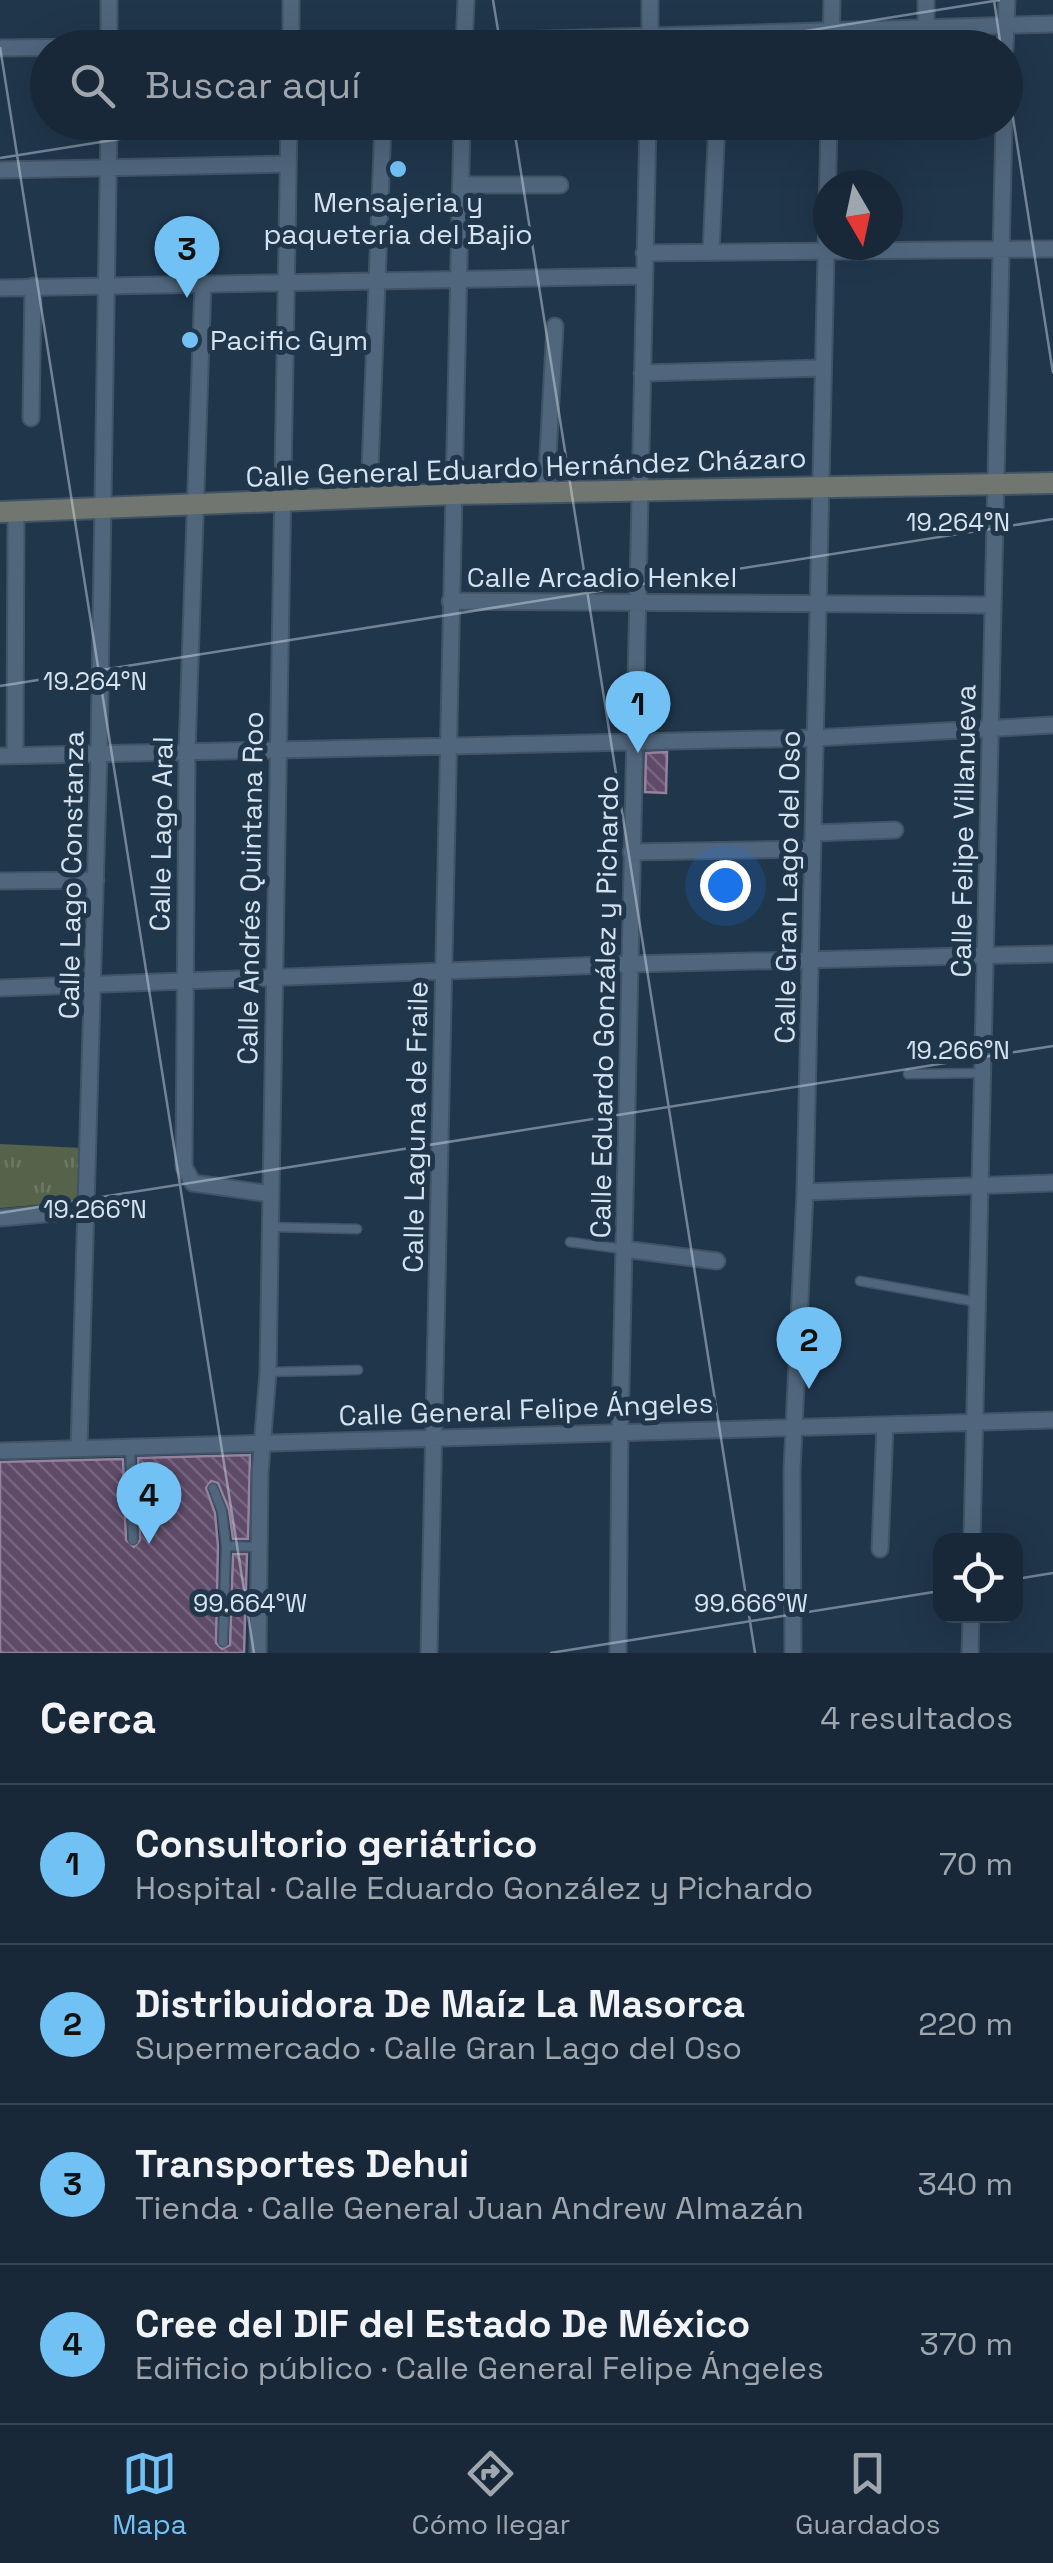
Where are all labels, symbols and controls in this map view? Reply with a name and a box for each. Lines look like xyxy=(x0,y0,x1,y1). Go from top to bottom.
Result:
search box xyxy=(30,30,1023,140)
icon: search xyxy=(65,58,120,113)
text: Buscar aquí xyxy=(145,61,360,109)
marker: Mensajeria y paqueteria del Bajio xyxy=(387,158,409,180)
north arrow xyxy=(813,170,903,260)
place label: Mensajeria y paqueteria del Bajio xyxy=(264,184,532,252)
pin: 3 xyxy=(154,216,220,298)
place label: Pacific Gym xyxy=(210,322,368,358)
marker: Pacific Gym xyxy=(179,329,201,351)
street label: Calle General Eduardo Hernández Cházaro xyxy=(245,439,807,495)
text: 19.264°N xyxy=(906,506,1010,538)
street label: Calle Arcadio Henkel xyxy=(467,559,737,595)
text: 19.264°N xyxy=(43,665,147,697)
pin: 1 xyxy=(606,670,670,753)
street label: Calle Felipe Villanueva xyxy=(942,684,984,978)
street label: Calle Andrés Quintana Roo xyxy=(229,711,271,1065)
street label: Calle Lago Constanza xyxy=(50,730,92,1020)
street label: Calle Gran Lago del Oso xyxy=(766,730,808,1044)
street label: Calle Lago Aral xyxy=(141,736,181,932)
street label: Calle Eduardo González y Pichardo xyxy=(582,775,626,1239)
your location xyxy=(700,860,751,911)
street label: Calle Laguna de Fraile xyxy=(394,981,436,1273)
text: 19.266°N xyxy=(906,1034,1010,1066)
text: 19.266°N xyxy=(43,1193,147,1225)
pin: 2 xyxy=(776,1306,842,1389)
street label: Calle General Felipe Ángeles xyxy=(338,1384,714,1434)
pin: 4 xyxy=(116,1462,182,1544)
map controls xyxy=(933,1533,1023,1623)
button: locate xyxy=(933,1533,1023,1623)
text: 99.664°W xyxy=(193,1587,307,1619)
text: 99.666°W xyxy=(694,1587,808,1619)
text: Cerca xyxy=(40,1692,156,1745)
text: 4 resultados xyxy=(820,1698,1013,1738)
text: Consultorio geriátrico xyxy=(135,1820,537,1868)
text: 1 xyxy=(65,1844,80,1884)
text: 70 m xyxy=(939,1844,1013,1884)
text: Hospital · Calle Eduardo González y Pichardo xyxy=(135,1868,813,1908)
text: Distribuidora De Maíz La Masorca xyxy=(135,1980,745,2028)
text: 2 xyxy=(63,2004,82,2044)
text: 220 m xyxy=(918,2004,1013,2044)
text: Supermercado · Calle Gran Lago del Oso xyxy=(135,2028,742,2068)
text: Transportes Dehui xyxy=(135,2140,469,2188)
text: 3 xyxy=(63,2164,82,2204)
text: 340 m xyxy=(917,2164,1013,2204)
text: Tienda · Calle General Juan Andrew Almazán xyxy=(135,2188,804,2228)
text: Cree del DIF del Estado De México xyxy=(135,2300,750,2348)
text: 4 xyxy=(62,2324,83,2364)
text: 370 m xyxy=(920,2324,1013,2364)
text: Edificio público · Calle General Felipe Ángeles xyxy=(135,2348,824,2388)
tab: Mapa xyxy=(112,2446,187,2542)
tab: Cómo llegar xyxy=(412,2446,570,2542)
tab: Guardados xyxy=(795,2446,941,2542)

